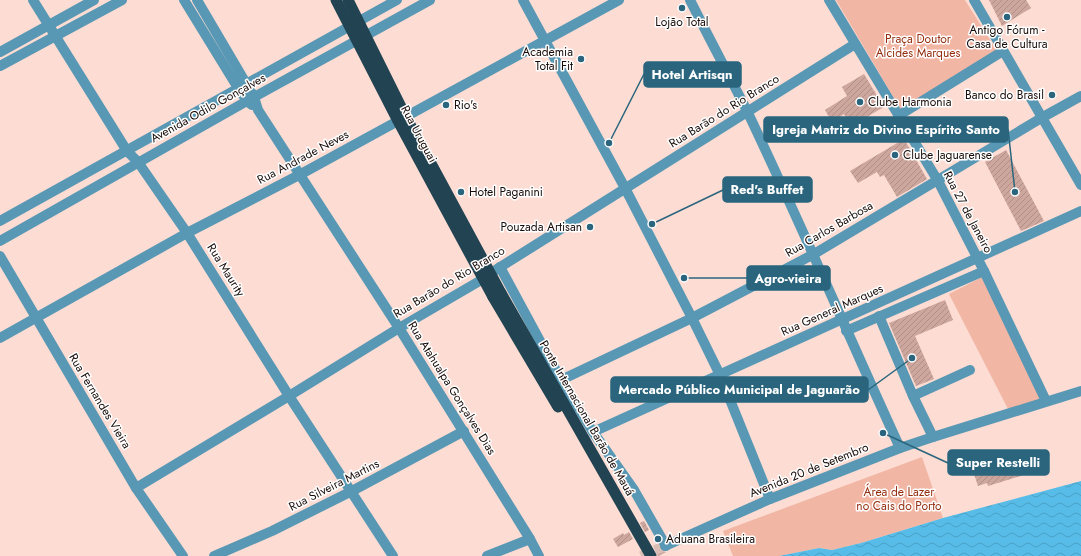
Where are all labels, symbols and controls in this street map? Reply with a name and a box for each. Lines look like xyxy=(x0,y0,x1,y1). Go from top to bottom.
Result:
marker: Lojão Total xyxy=(677,3,687,13)
marker: Antigo Fórum - Casa de Cultura xyxy=(1002,12,1012,22)
place label: Lojão Total xyxy=(655,13,709,31)
place label: Antigo Fórum - Casa de Cultura xyxy=(966,21,1048,53)
park label: Praça Doutor Alcides Marques xyxy=(876,30,960,62)
place label: Academia Total Fit xyxy=(522,43,573,75)
marker: Academia Total Fit xyxy=(576,54,586,64)
callout: Hotel Artisqn xyxy=(644,62,741,87)
text: Hotel Artisqn xyxy=(652,65,732,84)
street label: Avenida Odilo Gonçalves xyxy=(147,69,269,147)
street label: Rua Barão do Rio Branco xyxy=(665,69,783,152)
place label: Banco do Brasil xyxy=(965,86,1044,104)
marker: Banco do Brasil xyxy=(1047,90,1057,100)
place label: Clube Harmonia xyxy=(868,93,952,111)
place label: Rio's xyxy=(454,96,477,114)
marker: Clube Harmonia xyxy=(855,97,865,107)
marker: Rio's xyxy=(441,100,451,110)
street label: Rua Uruguai xyxy=(396,102,442,166)
callout: Igreja Matriz do Divino Espírito Santo xyxy=(764,117,1008,142)
text: Igreja Matriz do Divino Espírito Santo xyxy=(772,120,1000,139)
street label: Rua Andrade Neves xyxy=(254,125,352,189)
place label: Clube Jaguarense xyxy=(903,146,992,164)
marker: Clube Jaguarense xyxy=(890,150,900,160)
street label: Rua 27 de Janeiro xyxy=(939,168,997,257)
callout: Red's Buffet xyxy=(723,177,812,202)
text: Red's Buffet xyxy=(730,180,804,199)
place label: Hotel Paganini xyxy=(469,183,543,201)
marker: Hotel Paganini xyxy=(456,187,466,197)
street label: Rua Carlos Barbosa xyxy=(782,196,876,262)
place label: Pouzada Artisan xyxy=(500,218,582,236)
marker: Pouzada Artisan xyxy=(585,222,595,232)
street label: Rua Maurity xyxy=(203,240,250,301)
street label: Rua Barão do Rio Branco xyxy=(390,241,508,322)
callout: Agro-vieira xyxy=(747,266,830,290)
text: Agro-vieira xyxy=(753,269,822,288)
street label: Rua General Marques xyxy=(778,279,886,341)
street label: Rua Atahualpa Gonçalves Dias xyxy=(403,318,501,458)
street label: Ponte Internacional Barão de Mauá xyxy=(535,337,639,499)
street label: Rua Fernandes Vieira xyxy=(64,350,136,452)
callout: Mercado Público Municipal de Jaguarão xyxy=(611,377,868,402)
text: Mercado Público Municipal de Jaguarão xyxy=(618,380,860,399)
street label: Avenida 20 de Setembro xyxy=(747,438,872,502)
callout: Super Restelli xyxy=(948,450,1049,475)
text: Super Restelli xyxy=(956,453,1040,472)
street label: Rua Silveira Martins xyxy=(286,454,383,516)
park label: Área de Lazer no Cais do Porto xyxy=(856,483,942,515)
place label: Aduana Brasileira xyxy=(666,530,755,548)
marker: Aduana Brasileira xyxy=(653,534,663,544)

